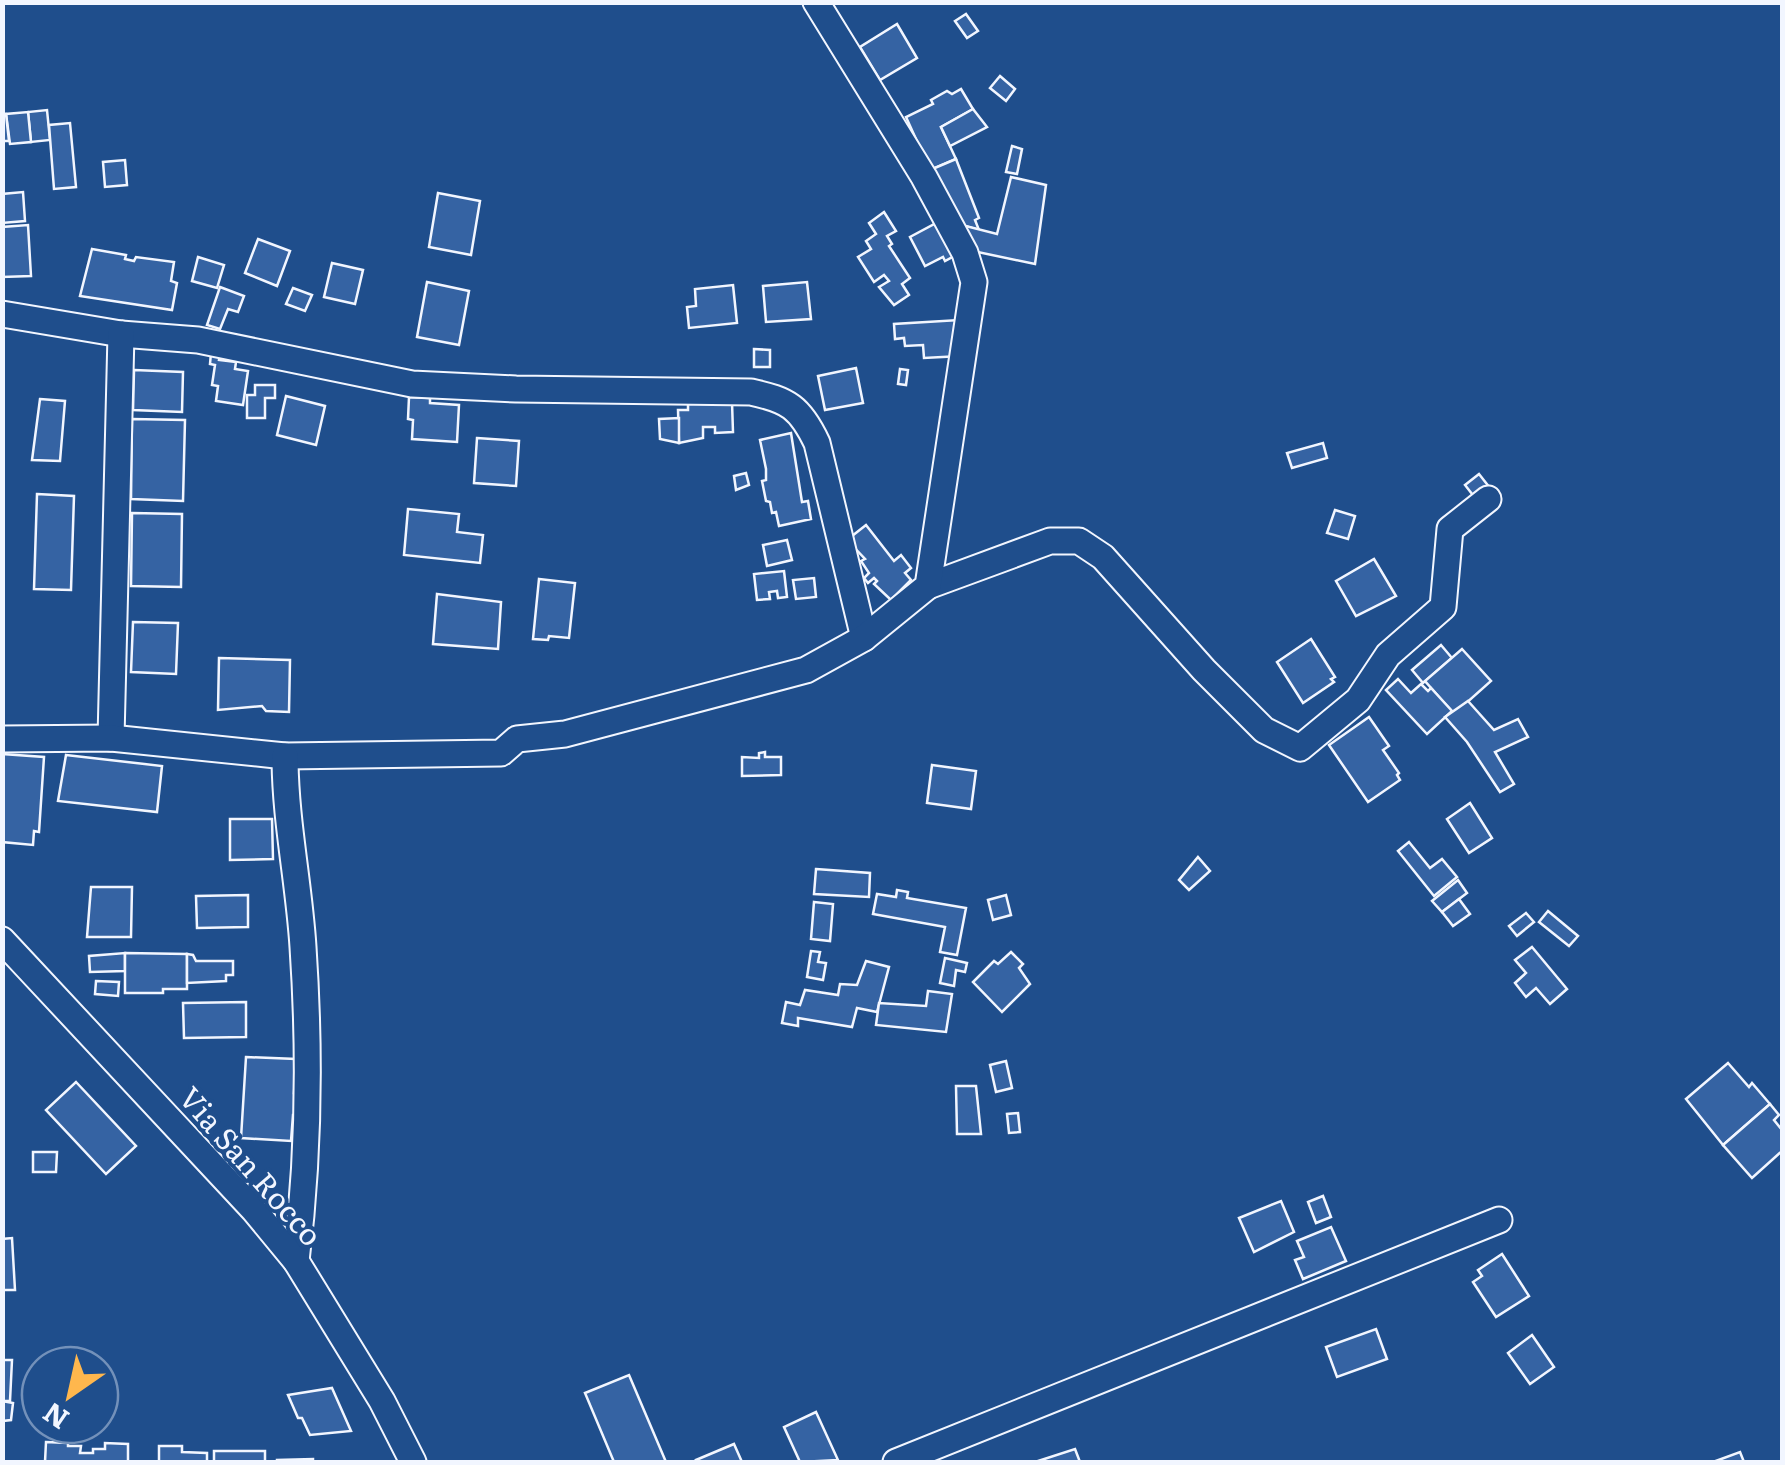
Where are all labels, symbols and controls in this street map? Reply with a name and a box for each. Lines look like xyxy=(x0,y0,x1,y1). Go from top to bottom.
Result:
street label: Via San Rocco xyxy=(170,1076,334,1254)
north arrow xyxy=(20,1345,120,1445)
text: N xyxy=(33,1393,76,1441)

